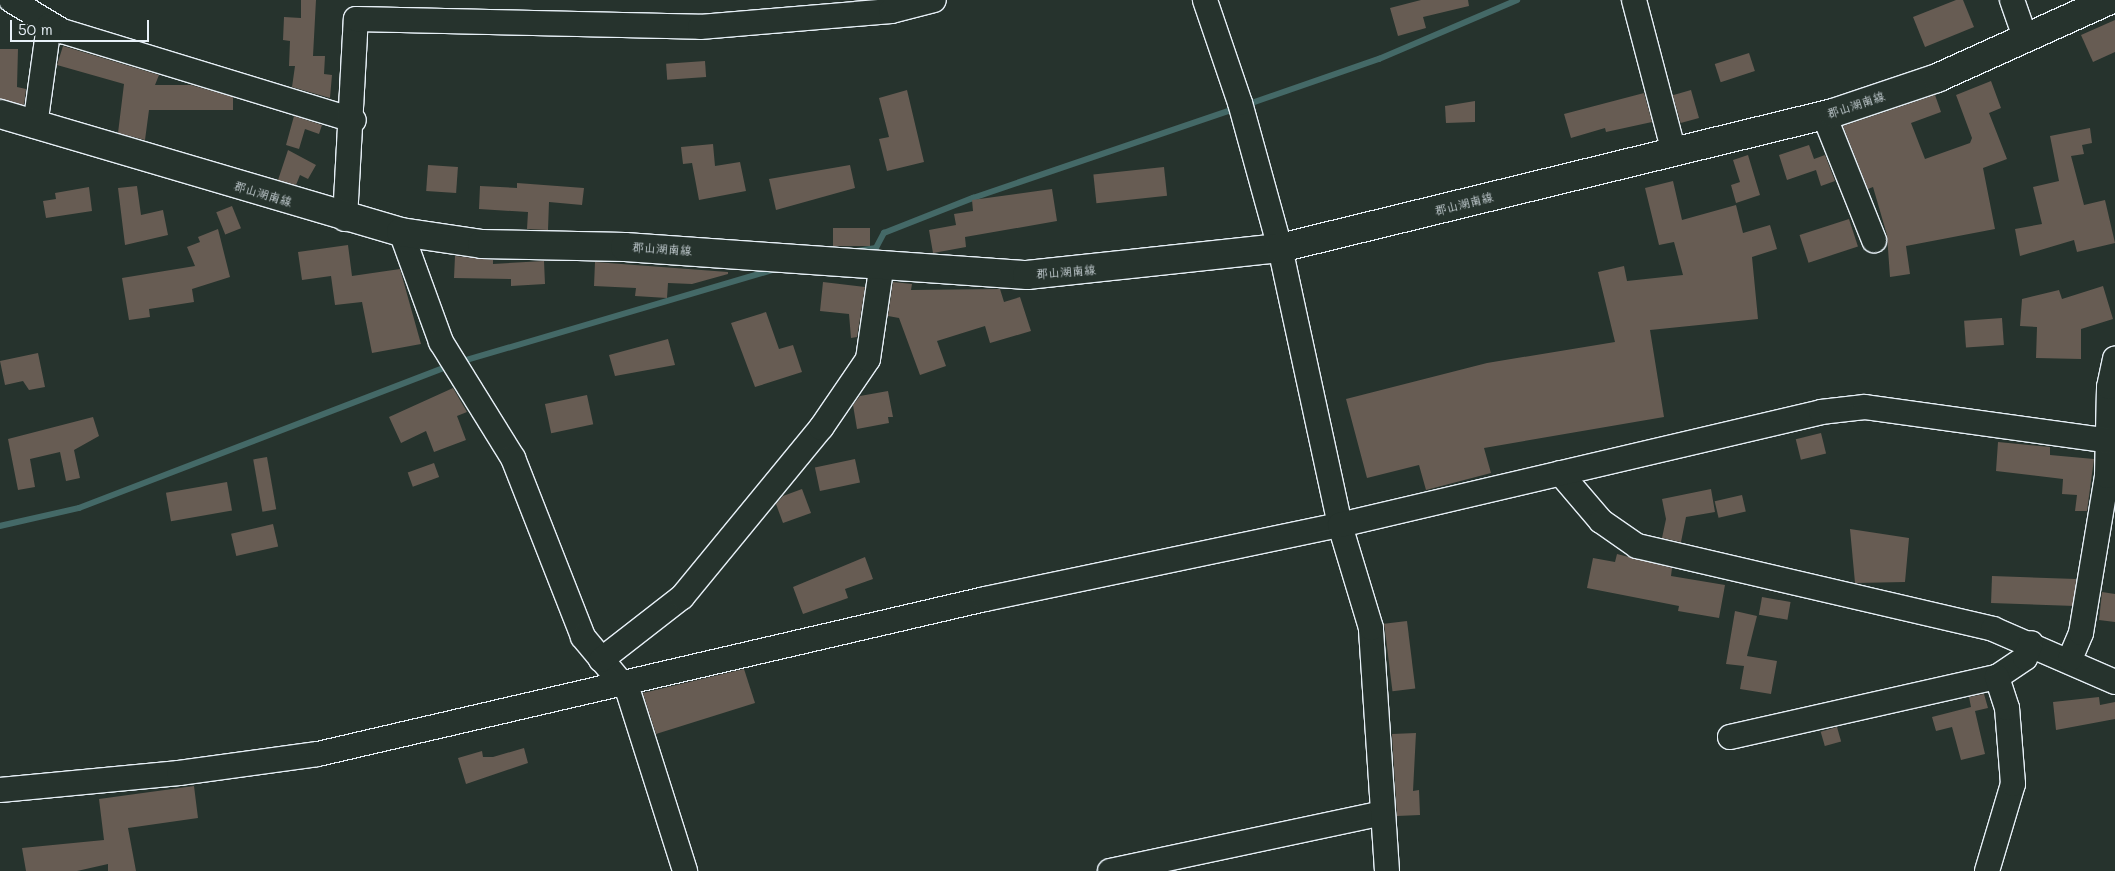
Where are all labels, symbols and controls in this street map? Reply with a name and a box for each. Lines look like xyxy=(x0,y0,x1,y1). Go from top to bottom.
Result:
scale bar xyxy=(12,10,151,42)
text: 50 m xyxy=(18,19,53,39)
street label: 郡山湖南線 xyxy=(1825,89,1887,121)
street label: 郡山湖南線 xyxy=(232,178,294,210)
street label: 郡山湖南線 xyxy=(1433,190,1495,218)
street label: 郡山湖南線 xyxy=(632,240,692,258)
street label: 郡山湖南線 xyxy=(1036,263,1096,281)

